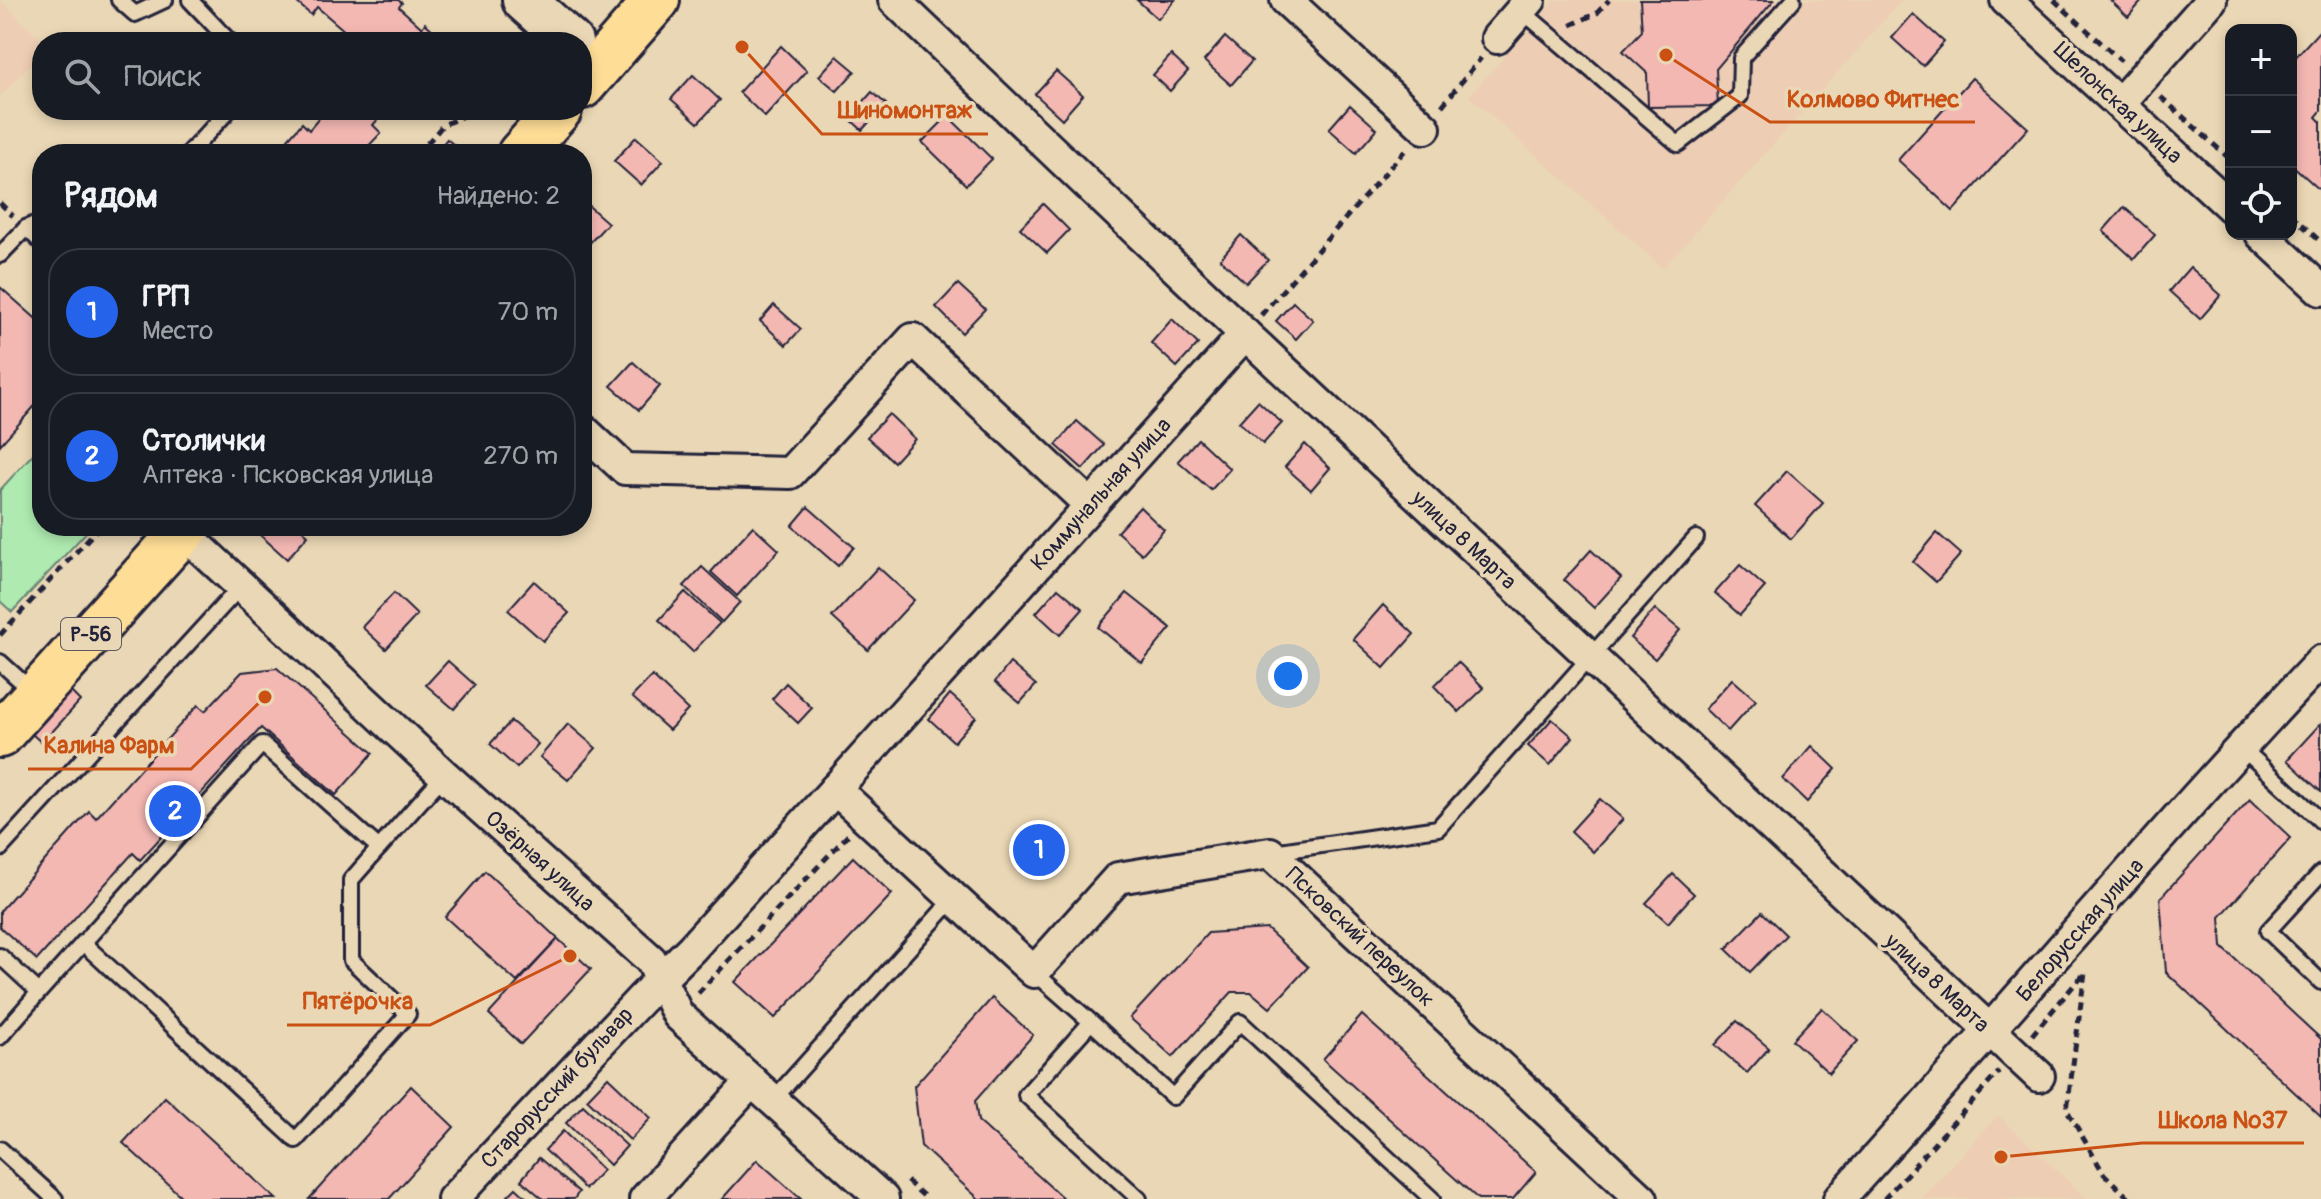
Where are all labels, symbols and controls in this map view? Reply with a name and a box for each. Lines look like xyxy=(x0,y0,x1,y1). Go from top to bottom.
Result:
map controls xyxy=(2225,24,2297,240)
button: + xyxy=(2225,24,2297,96)
search box xyxy=(32,32,592,120)
street label: Шелонская улица xyxy=(2048,36,2188,170)
icon: search xyxy=(60,54,104,98)
text: Поиск xyxy=(124,58,202,95)
callout: Колмово Фитнес xyxy=(1770,74,1975,122)
text: Колмово Фитнес xyxy=(1787,85,1959,114)
callout: Шиномонтаж xyxy=(822,86,988,134)
text: Шиномонтаж xyxy=(837,96,973,125)
button: − xyxy=(2225,96,2297,168)
button: locate xyxy=(2225,168,2297,240)
text: Рядом xyxy=(64,175,158,218)
text: Найдено: 2 xyxy=(436,180,560,212)
text: ГРП xyxy=(142,278,189,315)
text: 1 xyxy=(87,296,97,328)
text: 70 m xyxy=(498,296,558,328)
text: Место xyxy=(142,315,213,347)
street label: Коммунальная улица xyxy=(1025,411,1177,577)
text: Столички xyxy=(142,422,265,459)
text: 2 xyxy=(85,440,99,472)
text: 270 m xyxy=(483,440,558,472)
text: Аптека · Псковская улица xyxy=(142,459,433,491)
street label: улица 8 Марта xyxy=(1405,484,1522,596)
road number: Р-56 xyxy=(61,618,121,650)
your location xyxy=(1268,656,1308,696)
callout: Калина Фарм xyxy=(28,721,191,769)
text: Калина Фарм xyxy=(44,731,175,760)
pin: 2 xyxy=(149,781,201,841)
street label: Озёрная улица xyxy=(479,804,601,918)
pin: 1 xyxy=(1013,820,1065,880)
street label: Белорусская улица xyxy=(2010,852,2150,1008)
street label: Псковский переулок xyxy=(1280,861,1440,1013)
street label: улица 8 Марта xyxy=(1878,927,1995,1039)
callout: Пятёрочка xyxy=(287,977,430,1025)
text: Пятёрочка xyxy=(303,987,413,1016)
street label: Старорусский бульвар xyxy=(475,1001,639,1175)
callout: Школа №37 xyxy=(2142,1095,2304,1143)
text: Школа №37 xyxy=(2157,1106,2288,1135)

